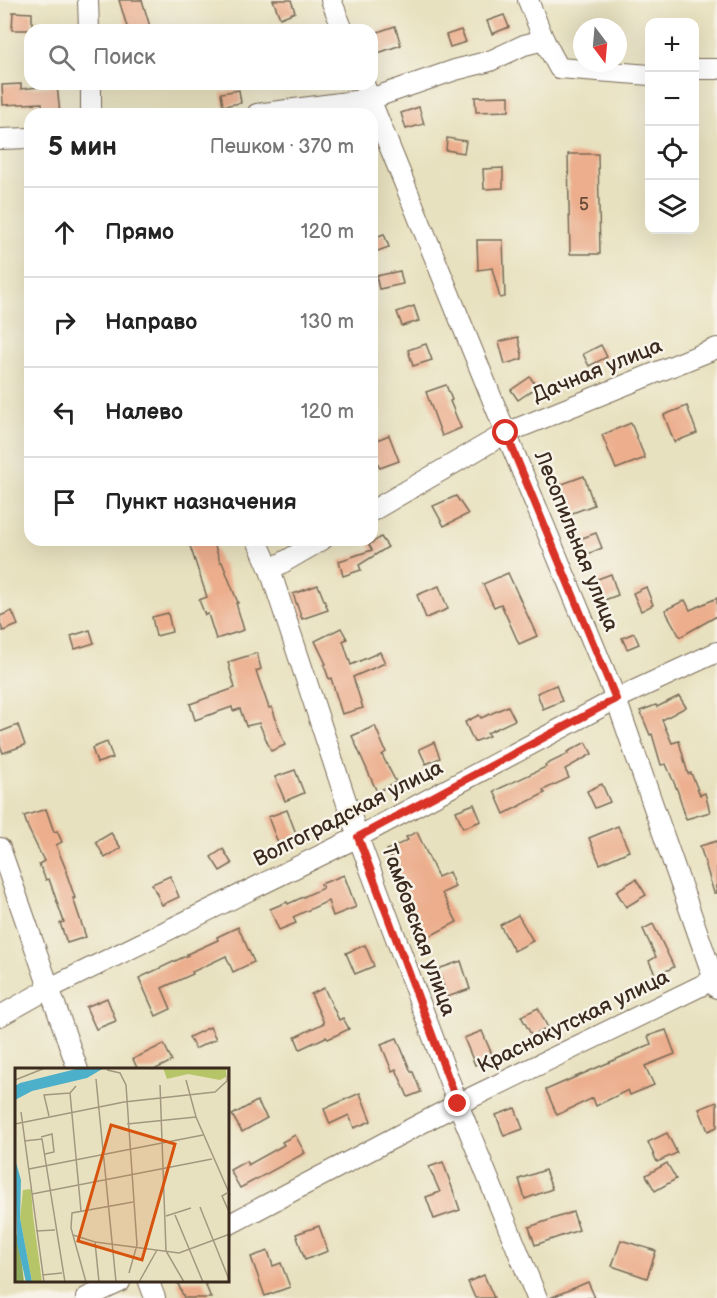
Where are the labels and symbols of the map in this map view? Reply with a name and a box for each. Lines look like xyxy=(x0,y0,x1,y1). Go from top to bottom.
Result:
north arrow xyxy=(573,18,627,72)
house number: 5 xyxy=(579,194,589,215)
street label: Дачная улица xyxy=(529,333,666,408)
route start xyxy=(492,419,518,445)
street label: Лесопильная улица xyxy=(529,446,624,636)
street label: Волгоградская улица xyxy=(249,755,447,872)
street label: Тамбовская улица xyxy=(376,841,461,1020)
street label: Краснокутская улица xyxy=(473,964,674,1079)
inset map xyxy=(15,1068,230,1283)
route end xyxy=(444,1090,470,1116)

